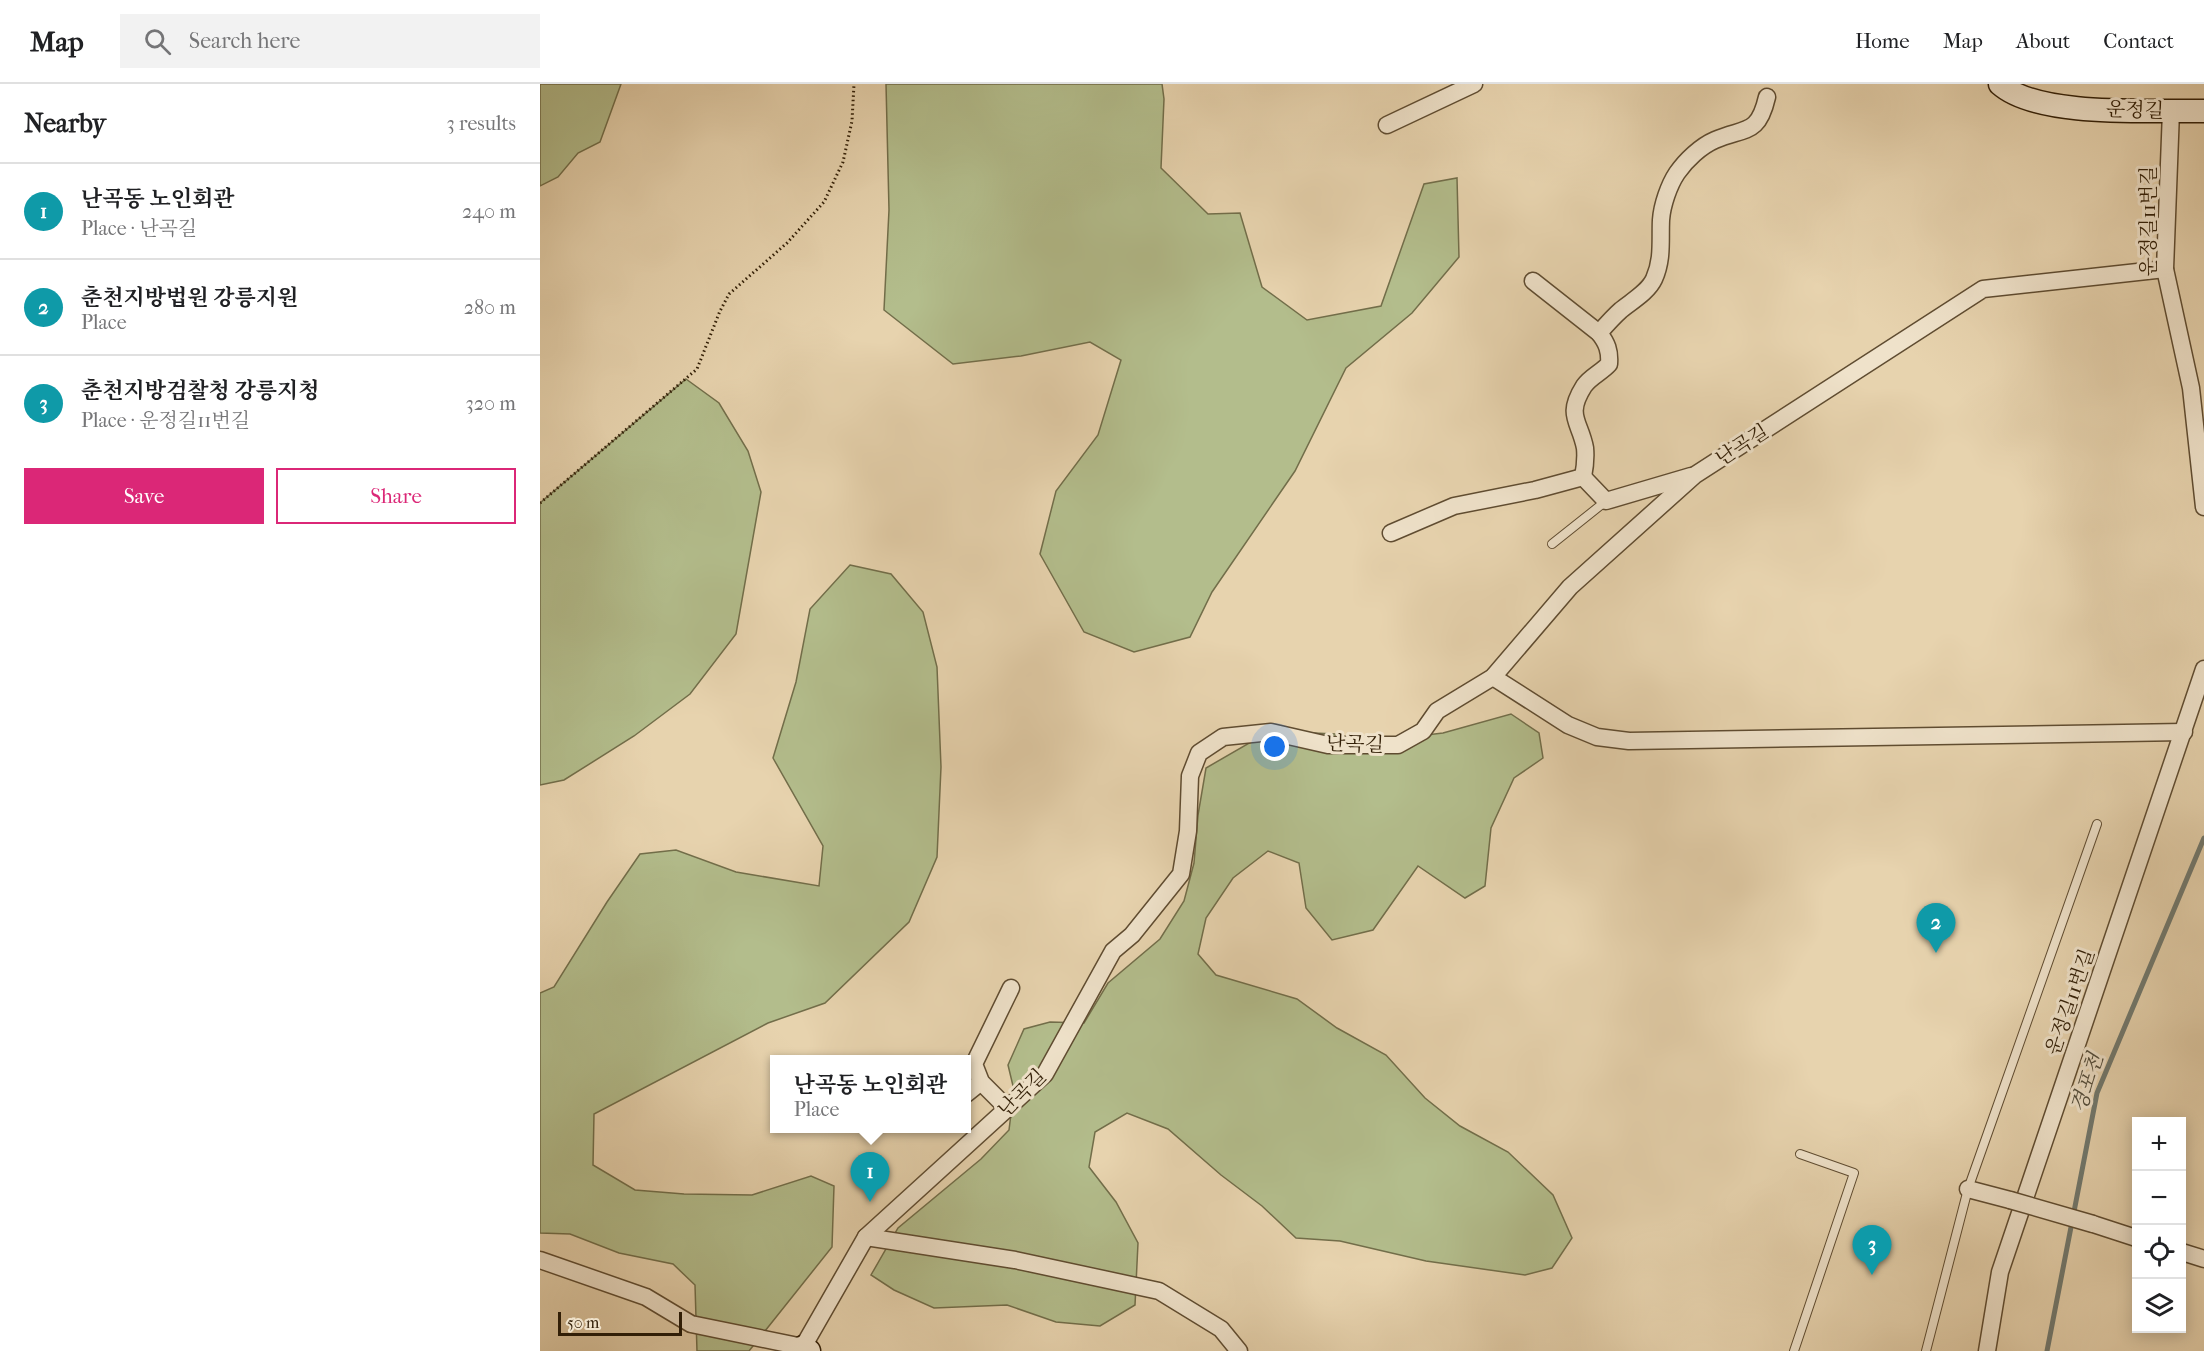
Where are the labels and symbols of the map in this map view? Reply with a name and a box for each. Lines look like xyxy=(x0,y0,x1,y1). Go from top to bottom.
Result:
street label: 운정길 xyxy=(2106,97,2164,123)
street label: 운정길11번길 xyxy=(2137,166,2160,276)
street label: 난곡길 xyxy=(1711,420,1773,470)
street label: 난곡길 xyxy=(1326,731,1384,757)
your location xyxy=(1260,732,1289,761)
pin: 2 xyxy=(1916,904,1956,953)
street label: 운정길11번길 xyxy=(2041,946,2099,1058)
water label: 경포천 xyxy=(2066,1049,2108,1116)
street label: 난곡길 xyxy=(993,1064,1051,1122)
pin: 1 xyxy=(850,1152,890,1202)
pin: 3 xyxy=(1852,1226,1892,1275)
scale bar xyxy=(558,1309,682,1336)

